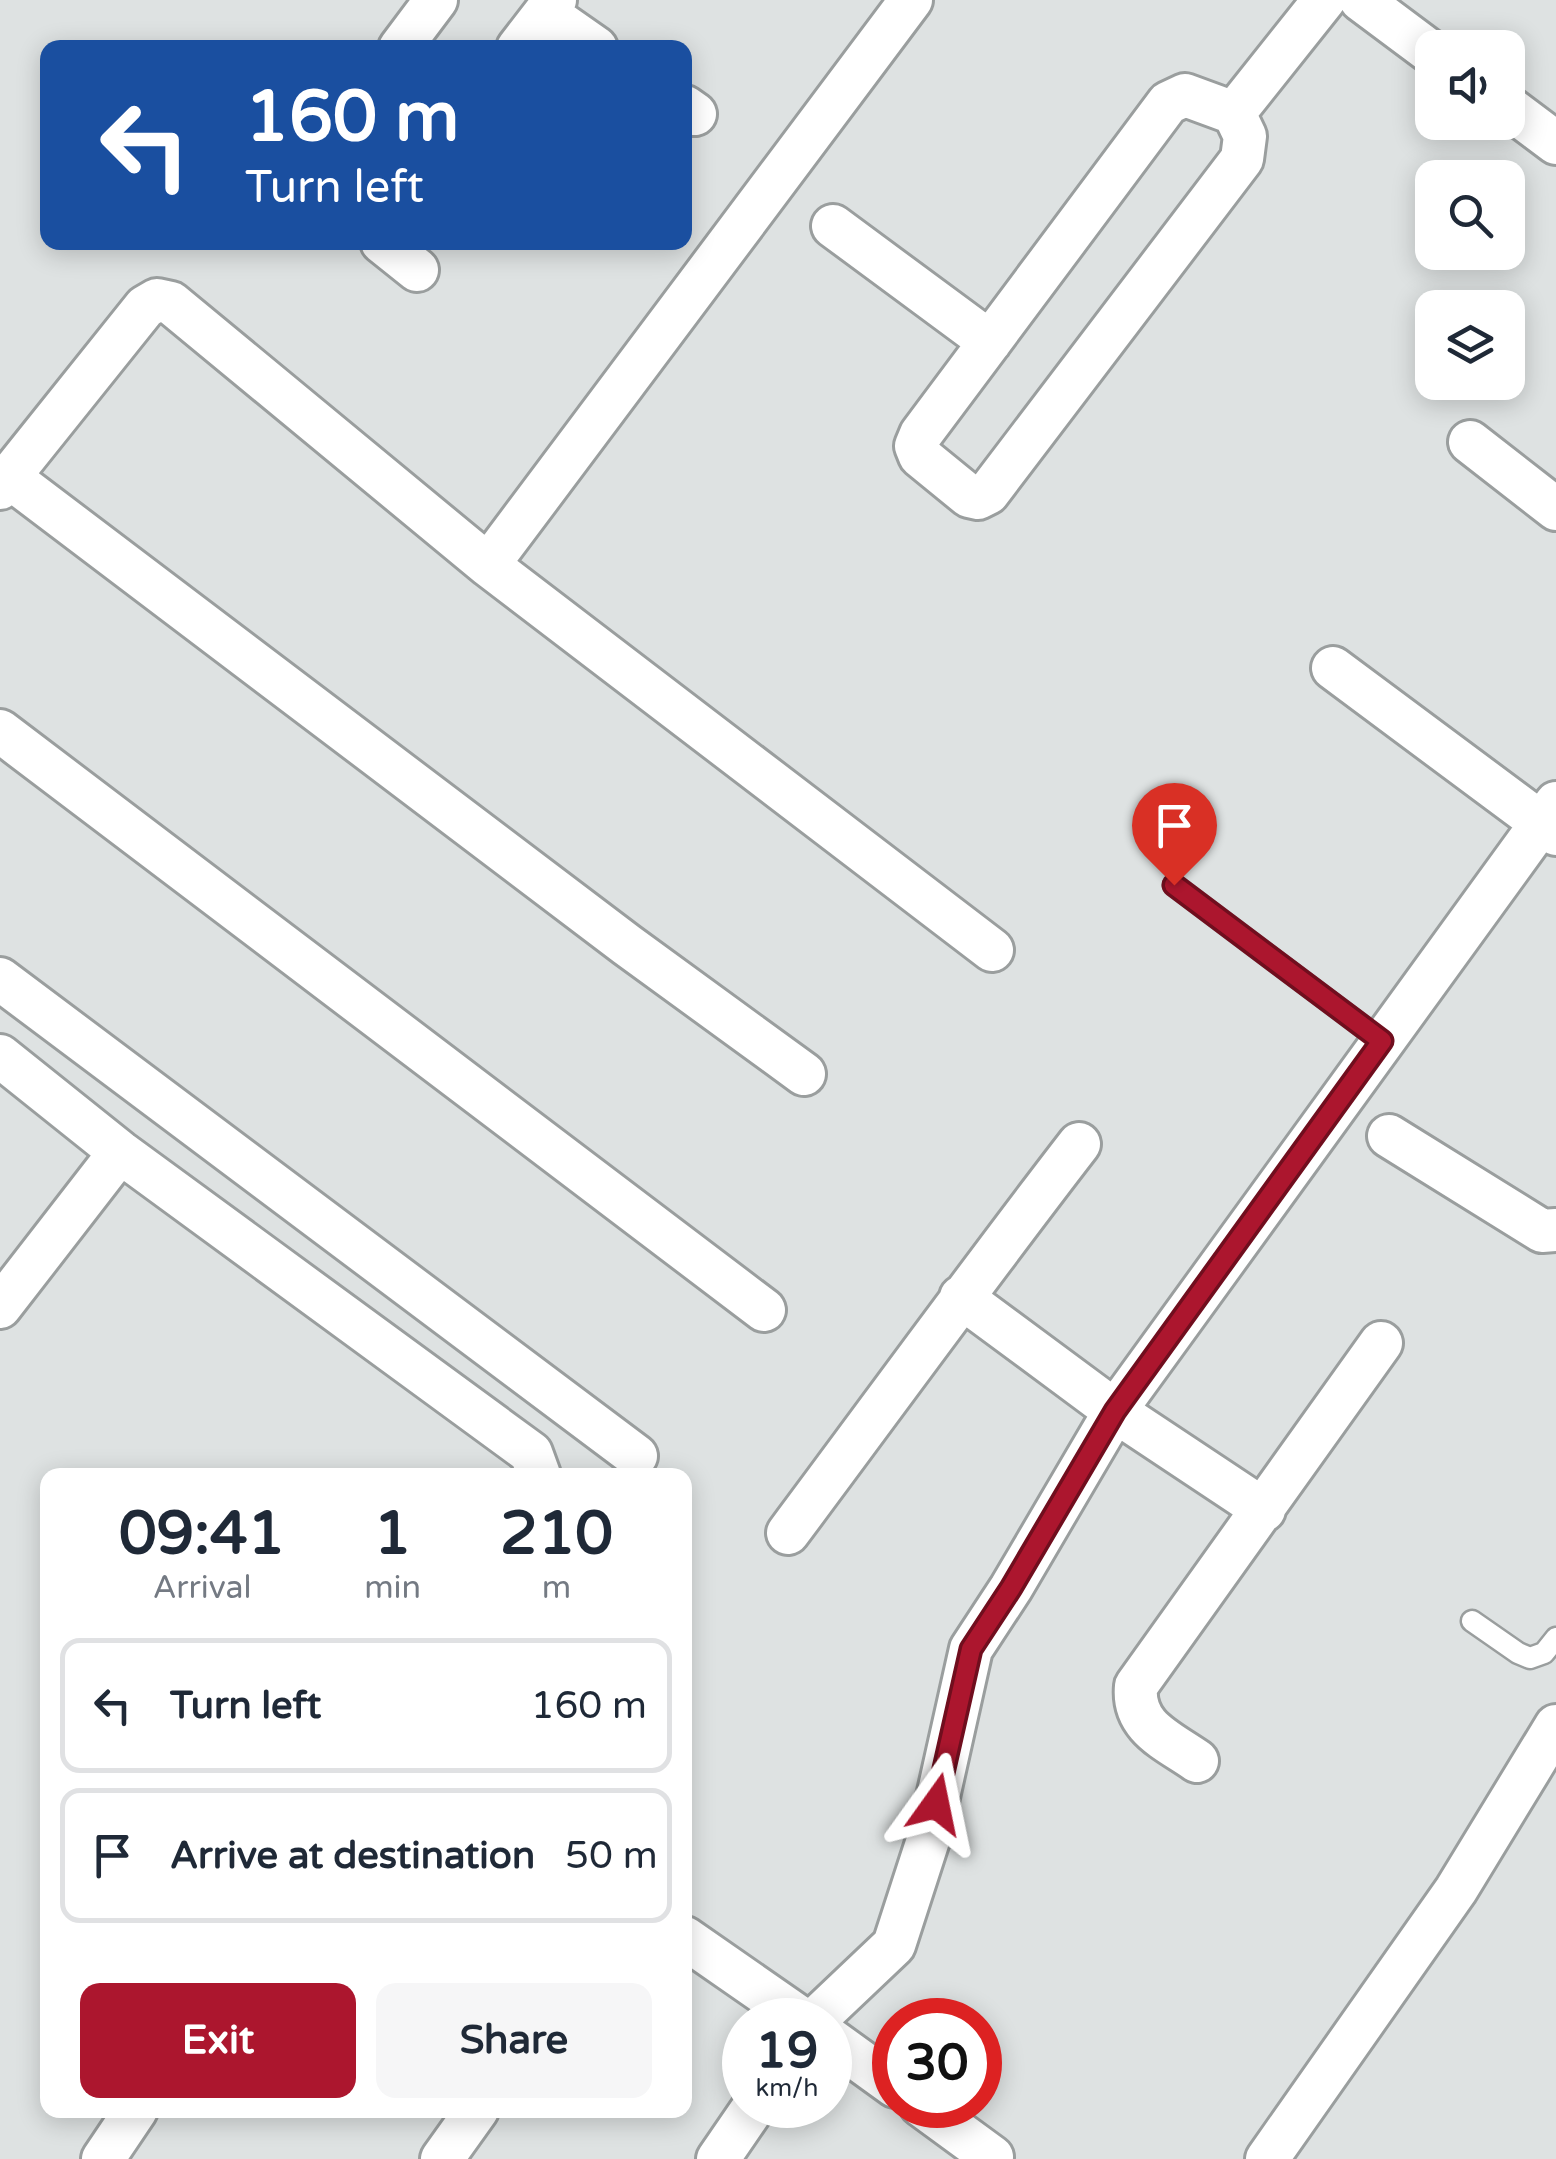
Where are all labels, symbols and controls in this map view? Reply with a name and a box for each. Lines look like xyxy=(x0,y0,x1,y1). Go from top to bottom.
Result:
map controls xyxy=(1415,30,1525,400)
button: sound xyxy=(1415,30,1525,140)
text: 160 m xyxy=(245,76,459,160)
icon: left xyxy=(80,80,210,210)
button: search xyxy=(1415,160,1525,270)
text: Turn left xyxy=(245,161,424,215)
button: layers xyxy=(1415,290,1525,400)
pin xyxy=(1132,783,1217,886)
icon: arrive xyxy=(1147,798,1202,853)
text: 09:41 xyxy=(119,1498,285,1570)
text: 1 xyxy=(374,1498,411,1570)
text: 210 xyxy=(500,1498,613,1570)
text: Arrival xyxy=(153,1569,252,1607)
text: min xyxy=(364,1569,421,1607)
text: m xyxy=(542,1569,571,1607)
icon: left xyxy=(85,1678,140,1733)
text: Turn left xyxy=(170,1683,321,1729)
text: 160 m xyxy=(531,1683,647,1729)
position arrow xyxy=(884,1752,988,1856)
icon: arrive xyxy=(85,1828,140,1883)
text: Arrive at destination xyxy=(170,1833,535,1879)
text: 50 m xyxy=(565,1833,658,1879)
button: Exit xyxy=(80,1983,356,2098)
button: Share xyxy=(376,1983,652,2098)
speed limit sign: 30 xyxy=(872,1998,1002,2128)
text: 19 xyxy=(756,2021,818,2081)
text: km/h xyxy=(756,2073,818,2103)

